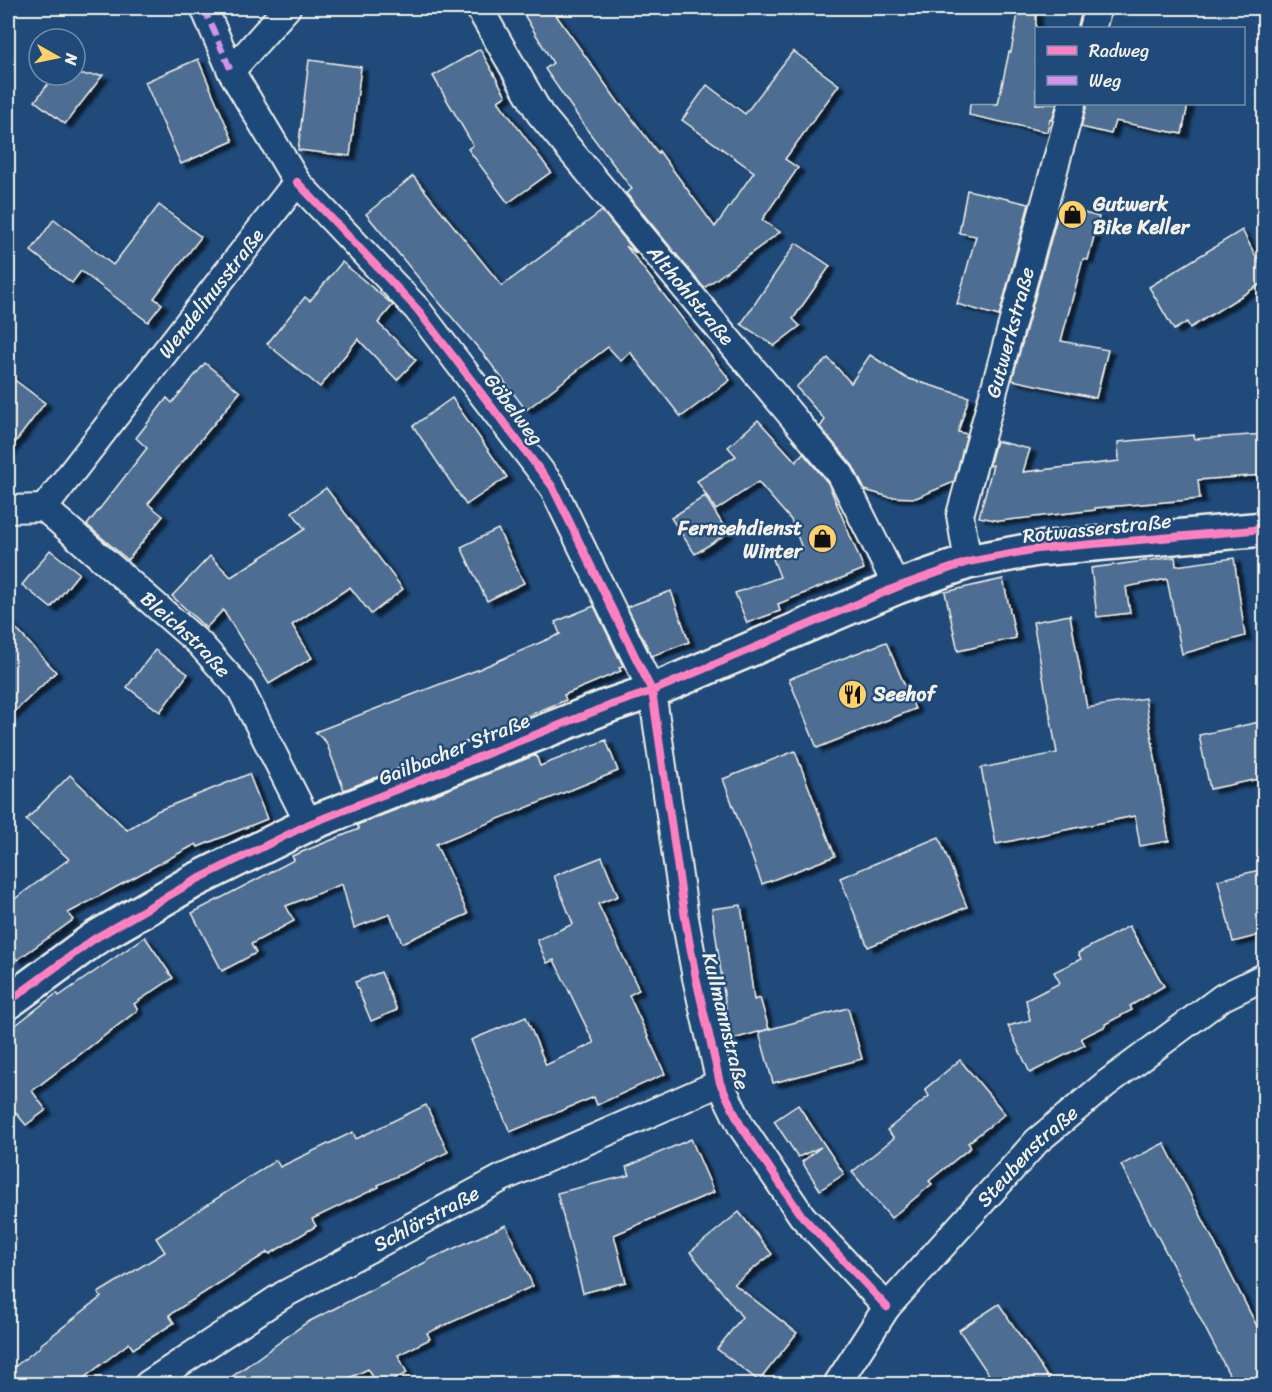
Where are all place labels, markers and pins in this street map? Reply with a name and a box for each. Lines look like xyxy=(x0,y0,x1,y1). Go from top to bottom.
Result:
place label: Gutwerk Bike Keller xyxy=(1092,187,1191,245)
shop icon: Gutwerk Bike Keller xyxy=(1056,199,1088,231)
place label: Fernsehdienst Winter xyxy=(677,511,804,569)
shop icon: Fernsehdienst Winter xyxy=(807,523,839,555)
place label: Seehof xyxy=(872,677,938,712)
restaurant icon: Seehof xyxy=(836,678,868,710)

